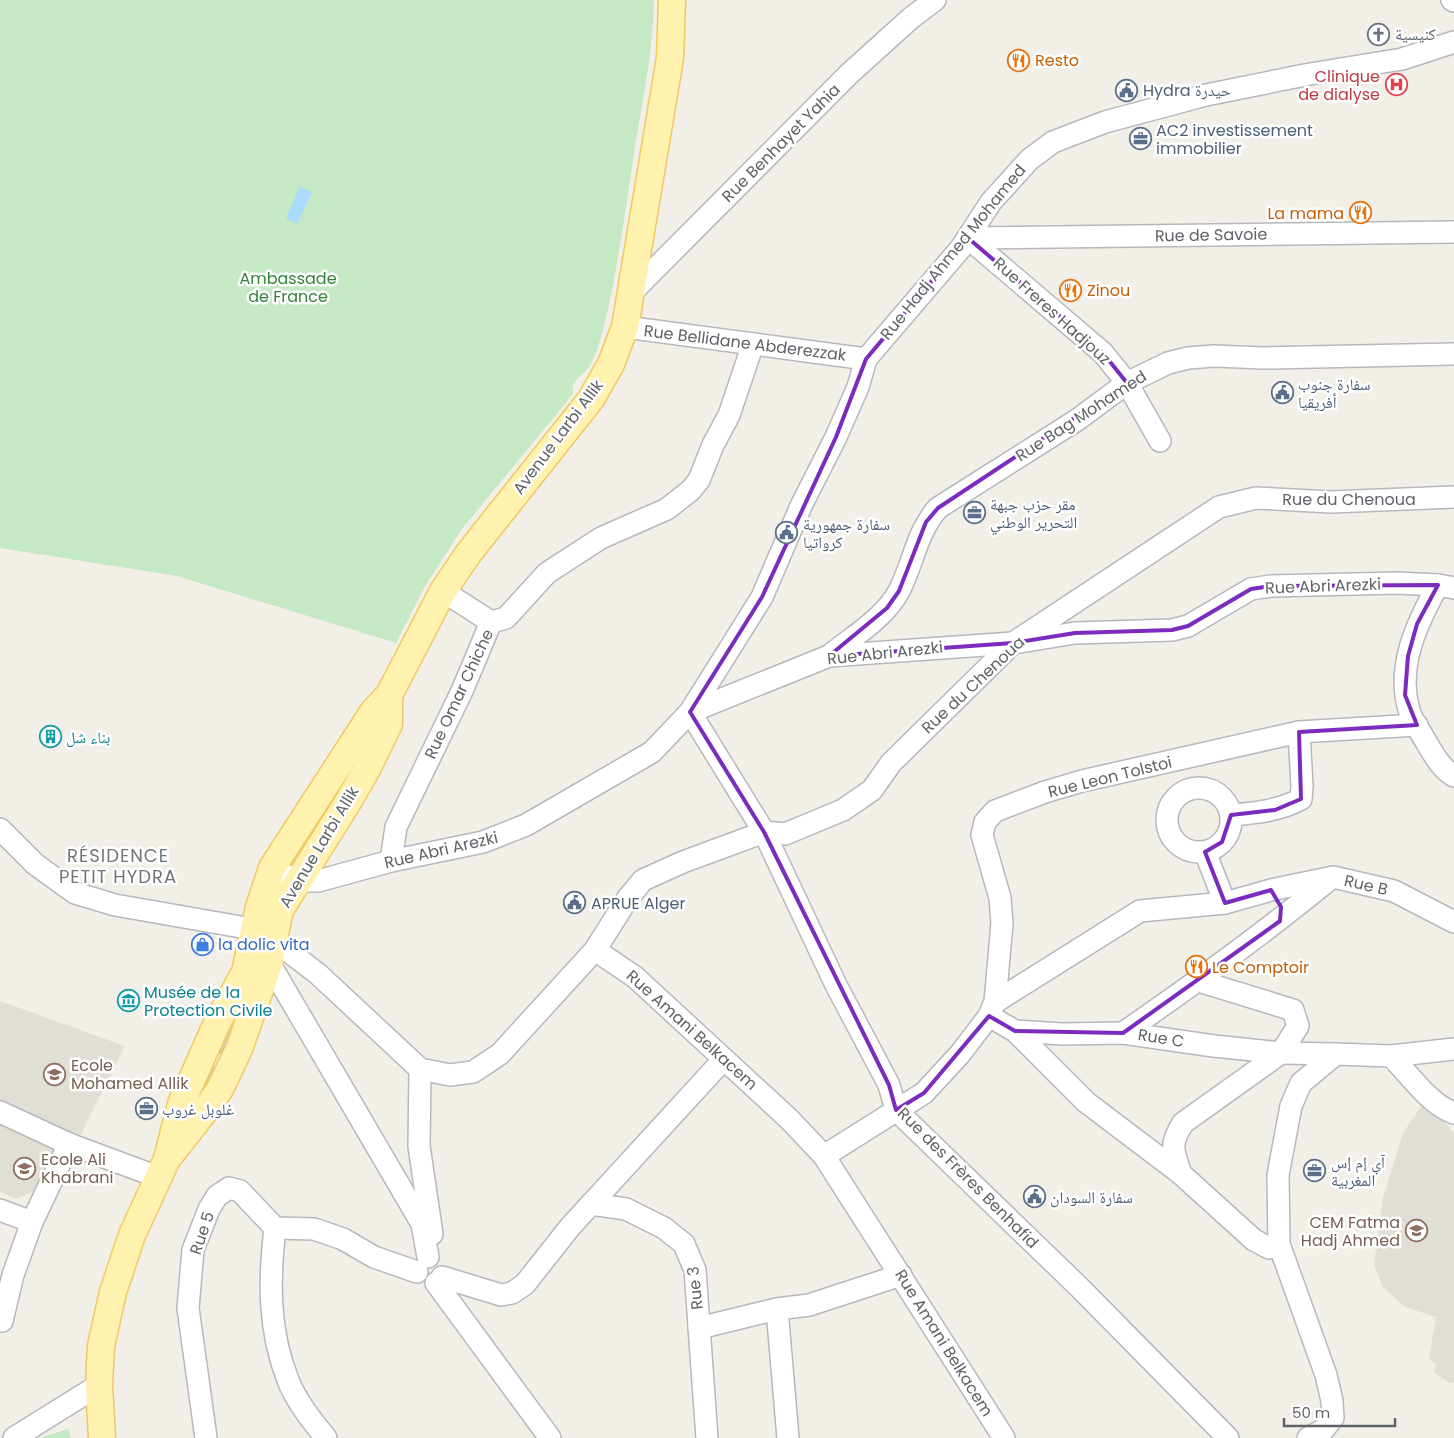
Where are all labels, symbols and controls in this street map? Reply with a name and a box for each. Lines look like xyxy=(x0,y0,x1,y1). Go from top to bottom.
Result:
church icon: كنيسية xyxy=(1367,22,1391,46)
place label: كنيسية xyxy=(1395,23,1436,46)
restaurant icon: Resto xyxy=(1007,48,1031,72)
place label: Resto xyxy=(1035,49,1079,72)
place label: Clinique de dialyse xyxy=(1298,65,1380,106)
hospital icon: Clinique de dialyse xyxy=(1384,73,1408,97)
public building icon: Hydra حيدرة xyxy=(1115,78,1139,102)
street label: Rue Benhayet Yahia xyxy=(717,79,845,207)
place label: Hydra حيدرة xyxy=(1143,79,1231,102)
place label: AC2 investissement immobilier xyxy=(1156,119,1313,160)
office icon: AC2 investissement immobilier xyxy=(1128,127,1152,151)
street label: Rue Hadj Ahmed Mohamed xyxy=(875,159,1031,345)
restaurant icon: La mama xyxy=(1348,201,1372,225)
place label: La mama xyxy=(1267,202,1344,225)
street label: Rue de Savoie xyxy=(1155,223,1267,247)
street label: Rue Freres Hadjouz xyxy=(988,252,1116,370)
park label: Ambassade de France xyxy=(239,267,337,308)
restaurant icon: Zinou xyxy=(1059,278,1083,302)
place label: Zinou xyxy=(1087,279,1130,302)
street label: Rue Bellidane Abderezzak xyxy=(643,319,848,367)
street label: Rue Bag Mohamed xyxy=(1011,365,1151,467)
place label: سفارة جنوب أفريقيا xyxy=(1298,373,1370,414)
street label: Avenue Larbi Allik xyxy=(507,374,609,499)
public building icon: سفارة جنوب أفريقيا xyxy=(1270,381,1294,405)
street label: Rue du Chenoua xyxy=(1282,488,1416,511)
place label: مقر حزب جبهة التحرير الوطني xyxy=(990,493,1077,535)
office icon: مقر حزب جبهة التحرير الوطني xyxy=(962,501,986,525)
place label: سفارة جمهورية كرواتيا xyxy=(803,513,890,554)
public building icon: سفارة جمهورية كرواتيا xyxy=(775,521,799,545)
street label: Rue Abri Arezki xyxy=(1265,572,1381,600)
street label: Rue Omar Chiche xyxy=(419,625,499,763)
street label: Rue du Chenoua xyxy=(916,631,1030,739)
street label: Rue Abri Arezki xyxy=(826,635,944,671)
building icon: بناء شل xyxy=(38,725,62,749)
place label: بناء شل xyxy=(66,726,110,749)
street label: Rue Leon Tolstoi xyxy=(1046,750,1174,804)
street label: Avenue Larbi Allik xyxy=(274,781,365,912)
street label: Rue Abri Arezki xyxy=(382,826,500,874)
district label: RÉSIDENCE PETIT HYDRA xyxy=(59,843,177,889)
street label: Rue B xyxy=(1342,869,1390,901)
public building icon: APRUE Alger xyxy=(563,891,587,915)
place label: APRUE Alger xyxy=(591,892,686,915)
shop icon: la dolic vita xyxy=(190,932,214,956)
place label: la dolic vita xyxy=(218,933,310,956)
restaurant icon: Le Comptoir xyxy=(1184,955,1208,979)
place label: Le Comptoir xyxy=(1212,956,1309,979)
street label: Rue Amani Belkacem xyxy=(621,965,763,1095)
place label: Musée de la Protection Civile xyxy=(144,981,273,1022)
museum icon: Musée de la Protection Civile xyxy=(116,989,140,1013)
street label: Rue C xyxy=(1136,1023,1186,1053)
place label: Ecole Mohamed Allik xyxy=(71,1054,189,1095)
school or university icon: Ecole Mohamed Allik xyxy=(43,1062,67,1086)
office icon: غلوبل غروب xyxy=(134,1097,158,1121)
place label: غلوبل غروب xyxy=(162,1098,234,1121)
street label: Rue des Frères Benhafid xyxy=(892,1102,1044,1254)
place label: Ecole Ali Khabrani xyxy=(41,1148,113,1189)
place label: آي إم إس المغربية xyxy=(1331,1151,1386,1192)
school or university icon: Ecole Ali Khabrani xyxy=(13,1156,37,1180)
office icon: آي إم إس المغربية xyxy=(1303,1159,1327,1183)
public building icon: سفارة السودان xyxy=(1022,1185,1046,1209)
place label: سفارة السودان xyxy=(1050,1186,1133,1209)
street label: Rue 5 xyxy=(184,1208,220,1258)
place label: CEM Fatma Hadj Ahmed xyxy=(1301,1211,1400,1252)
school or university icon: CEM Fatma Hadj Ahmed xyxy=(1404,1219,1428,1243)
street label: Rue 3 xyxy=(681,1265,709,1311)
street label: Rue Amani Belkacem xyxy=(889,1265,999,1421)
scale bar xyxy=(1284,1396,1395,1428)
text: 50 m xyxy=(1292,1402,1330,1423)

